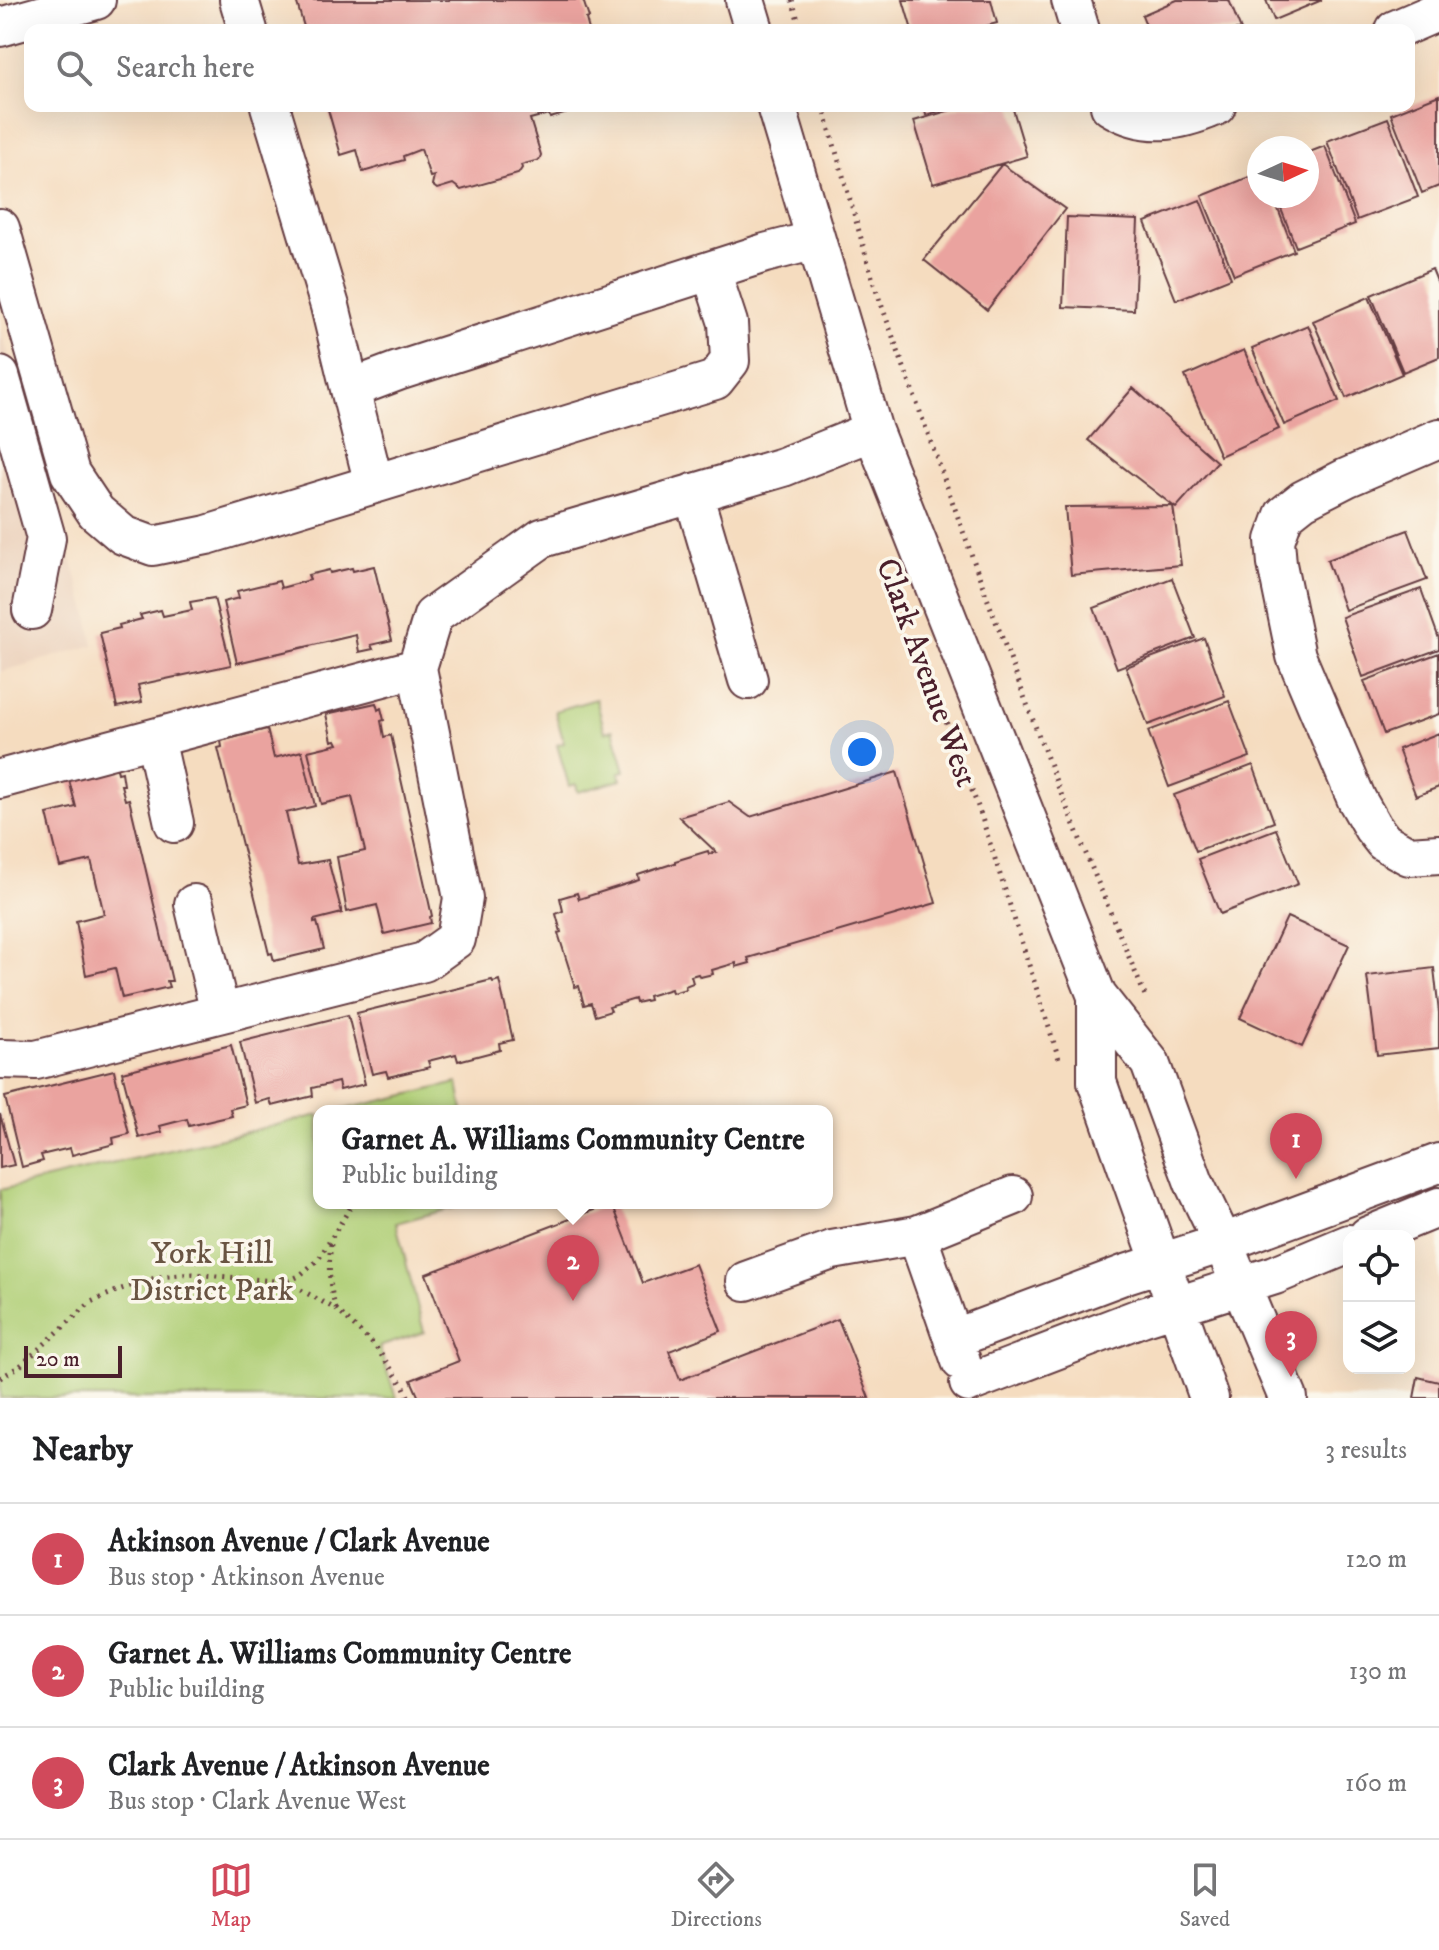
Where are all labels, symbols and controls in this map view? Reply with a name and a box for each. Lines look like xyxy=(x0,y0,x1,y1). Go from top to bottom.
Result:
search box xyxy=(24,24,1415,112)
icon: search xyxy=(52,46,96,90)
text: Search here xyxy=(116,50,255,87)
north arrow xyxy=(1247,136,1319,208)
street label: Clark Avenue West xyxy=(866,553,986,792)
your location xyxy=(842,732,882,772)
popup xyxy=(313,1105,833,1209)
pin: 1 xyxy=(1270,1113,1322,1179)
text: Garnet A. Williams Community Centre xyxy=(341,1122,805,1159)
text: Public building xyxy=(341,1159,497,1192)
map controls xyxy=(1343,1230,1415,1374)
button: locate xyxy=(1343,1230,1415,1302)
park label: York Hill District Park xyxy=(130,1234,294,1311)
pin: 2 xyxy=(547,1235,599,1301)
button: layers xyxy=(1343,1302,1415,1374)
pin: 3 xyxy=(1265,1311,1317,1377)
scale bar xyxy=(24,1342,122,1378)
text: 20 m xyxy=(36,1346,80,1373)
text: Nearby xyxy=(32,1429,133,1471)
text: 3 results xyxy=(1325,1434,1407,1467)
text: Atkinson Avenue / Clark Avenue xyxy=(108,1524,490,1561)
text: 1 xyxy=(53,1543,63,1576)
text: 120 m xyxy=(1346,1543,1407,1576)
text: Bus stop · Atkinson Avenue xyxy=(108,1561,385,1594)
text: Garnet A. Williams Community Centre xyxy=(108,1636,571,1673)
text: 2 xyxy=(52,1655,64,1688)
text: 130 m xyxy=(1349,1655,1407,1688)
text: Public building xyxy=(108,1673,264,1706)
text: Clark Avenue / Atkinson Avenue xyxy=(108,1748,490,1785)
text: 3 xyxy=(53,1767,63,1800)
text: 160 m xyxy=(1345,1767,1407,1800)
text: Bus stop · Clark Avenue West xyxy=(108,1785,406,1818)
tab: Map xyxy=(209,1858,253,1933)
tab: Directions xyxy=(671,1858,762,1933)
tab: Saved xyxy=(1180,1858,1230,1933)

